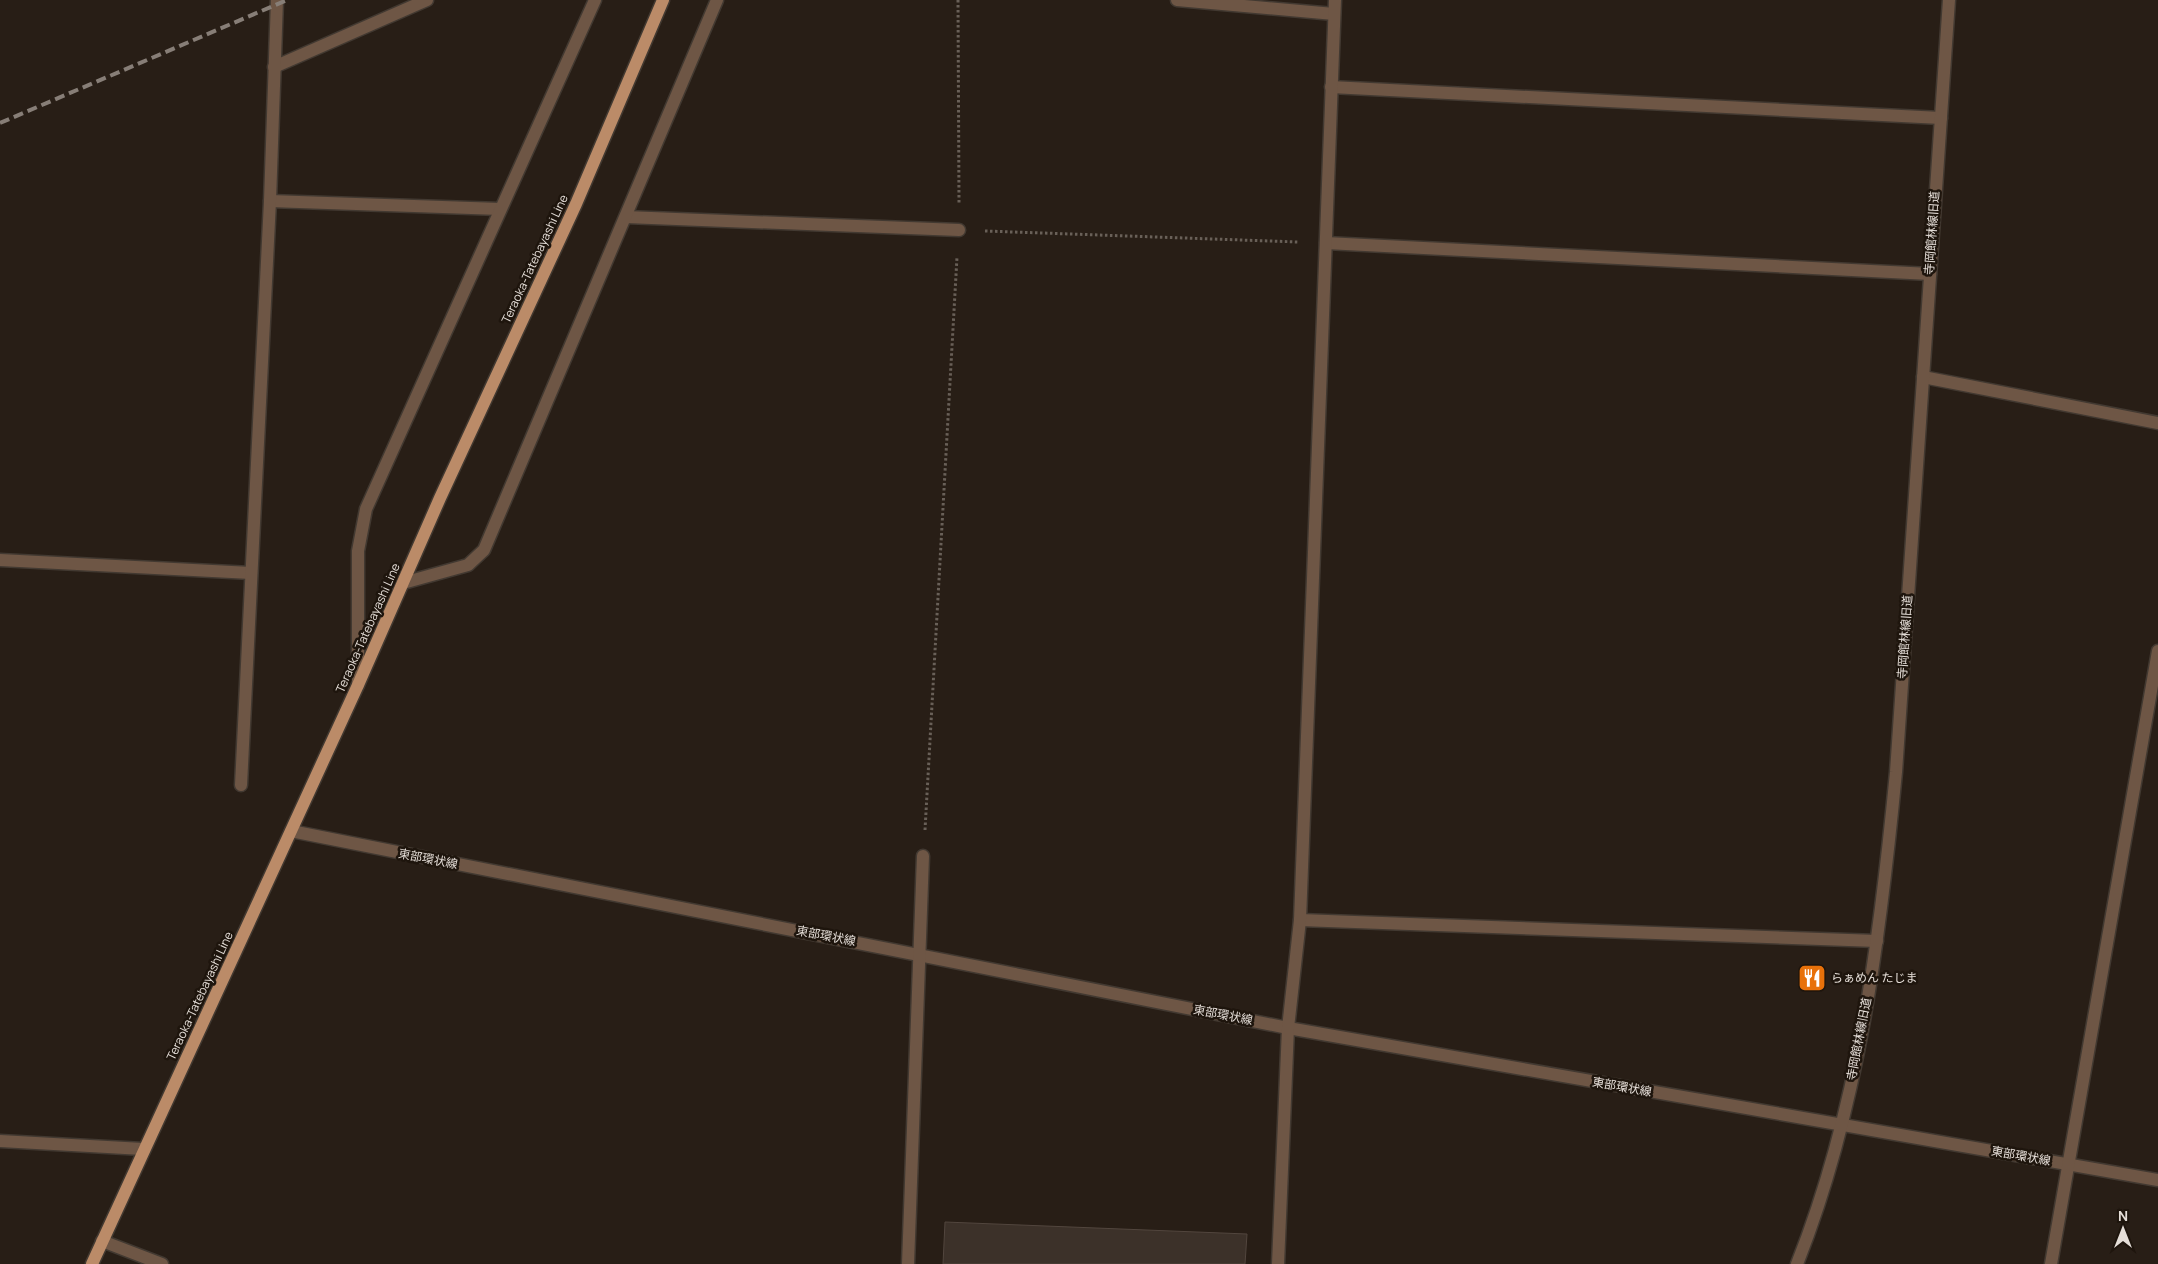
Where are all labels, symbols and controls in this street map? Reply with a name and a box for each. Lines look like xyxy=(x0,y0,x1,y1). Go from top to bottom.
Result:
street label: 寺岡館林線旧道 xyxy=(1920,190,1943,275)
street label: Teraoka-Tatebayashi Line xyxy=(497,192,572,326)
street label: Teraoka-Tatebayashi Line xyxy=(331,560,404,695)
street label: 寺岡館林線旧道 xyxy=(1893,594,1916,679)
street label: 東部環状線 xyxy=(397,844,459,873)
street label: 東部環状線 xyxy=(795,921,857,950)
street label: Teraoka-Tatebayashi Line xyxy=(162,929,237,1063)
restaurant icon: らぁめん たじま xyxy=(1797,963,1827,993)
place label: らぁめん たじま xyxy=(1831,969,1917,986)
street label: 寺岡館林線旧道 xyxy=(1842,996,1875,1082)
street label: 東部環状線 xyxy=(1192,1000,1254,1029)
street label: 東部環状線 xyxy=(1591,1073,1653,1100)
street label: 東部環状線 xyxy=(1990,1142,2052,1169)
north arrow xyxy=(2098,1204,2148,1254)
text: N xyxy=(2118,1206,2128,1225)

